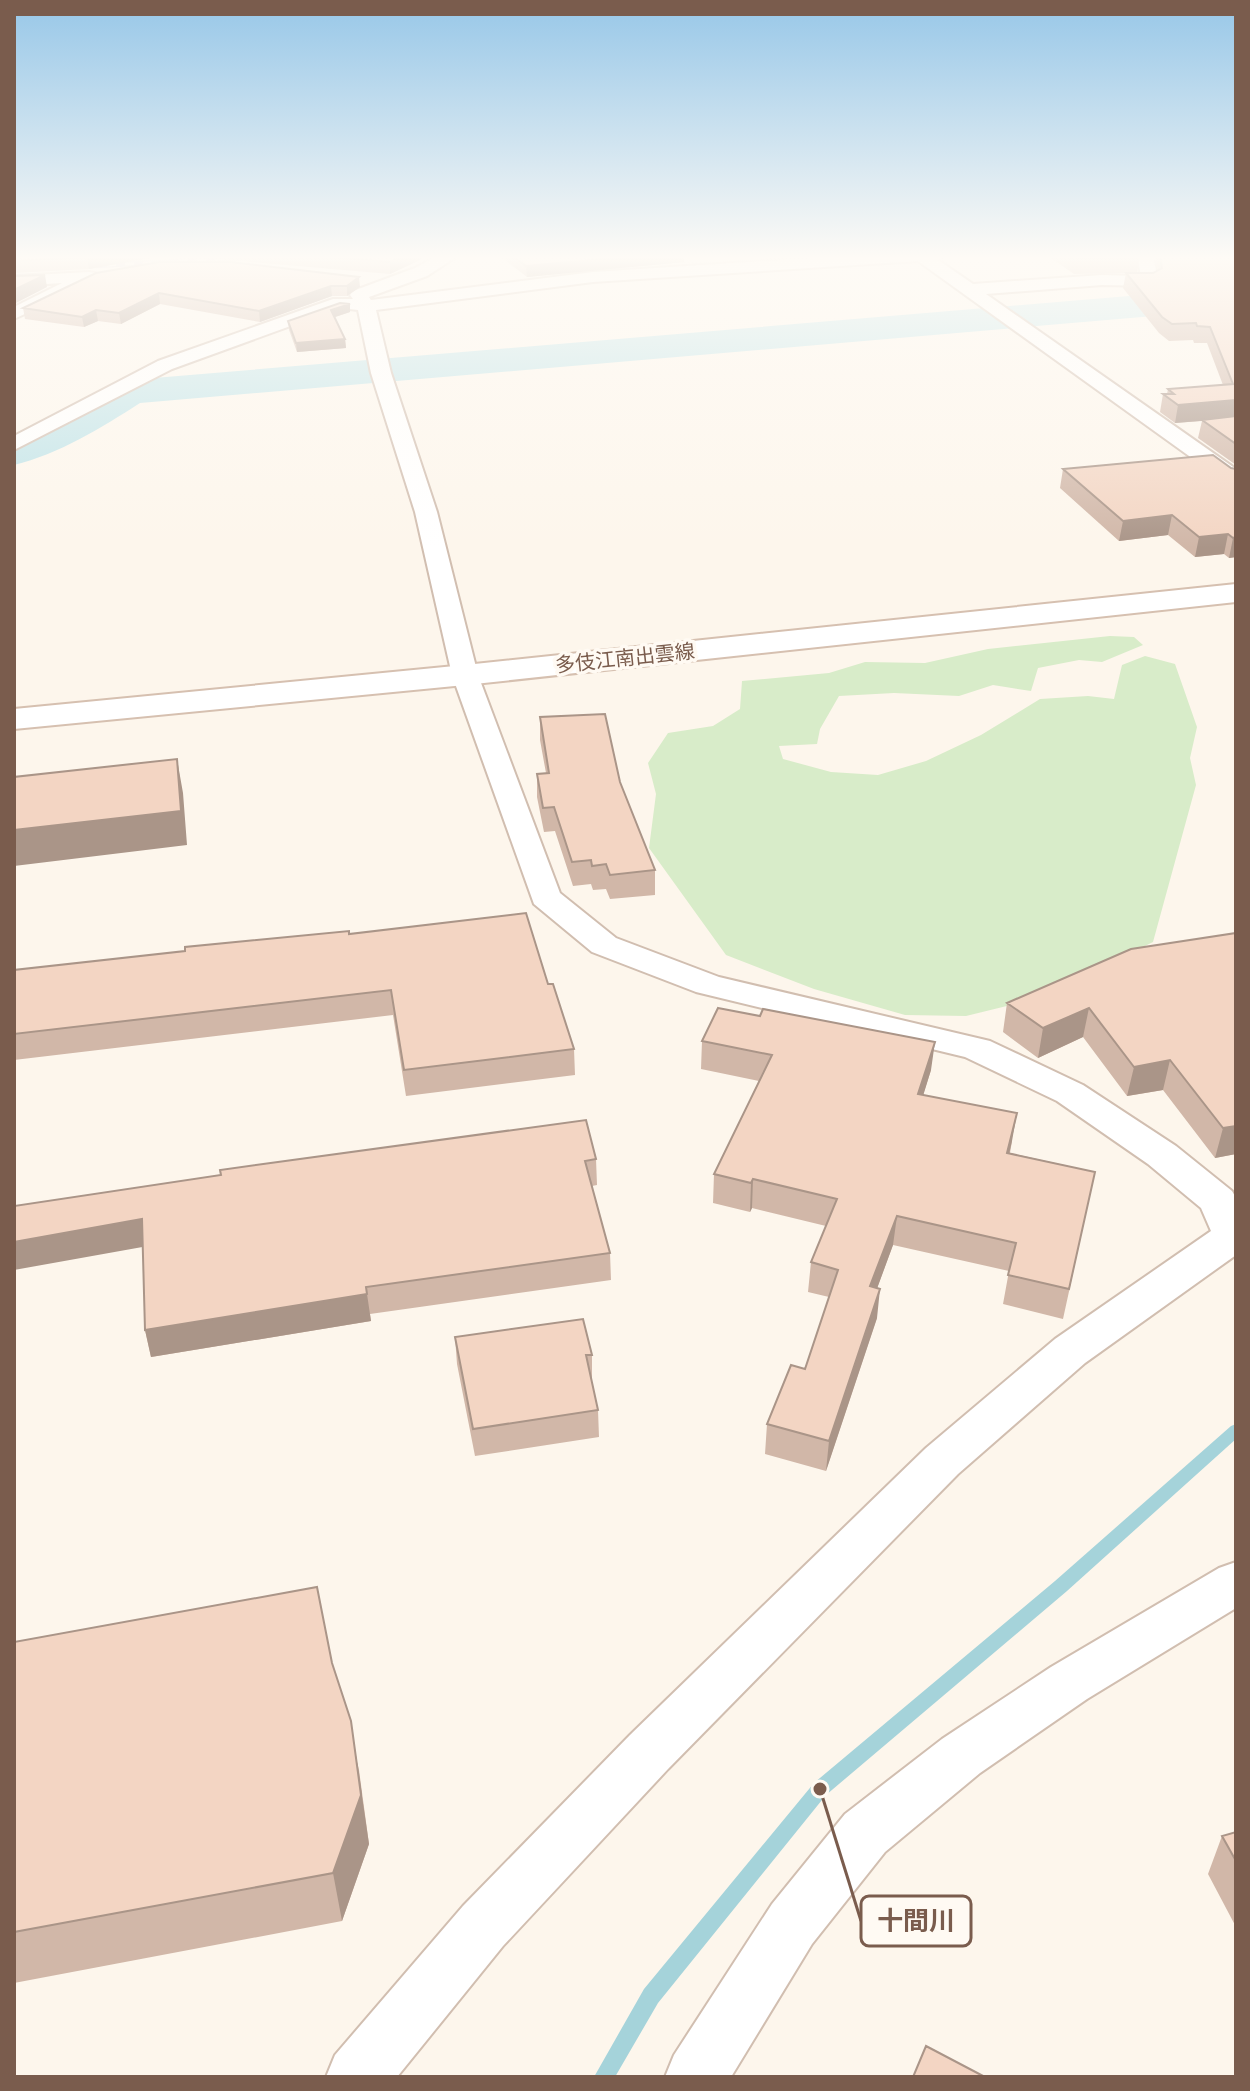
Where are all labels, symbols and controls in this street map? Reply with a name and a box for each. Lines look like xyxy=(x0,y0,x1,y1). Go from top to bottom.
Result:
street label: 多伎江南出雲線 xyxy=(554,639,696,677)
callout: 十間川 xyxy=(861,1896,971,1946)
text: 十間川 xyxy=(877,1906,955,1936)

